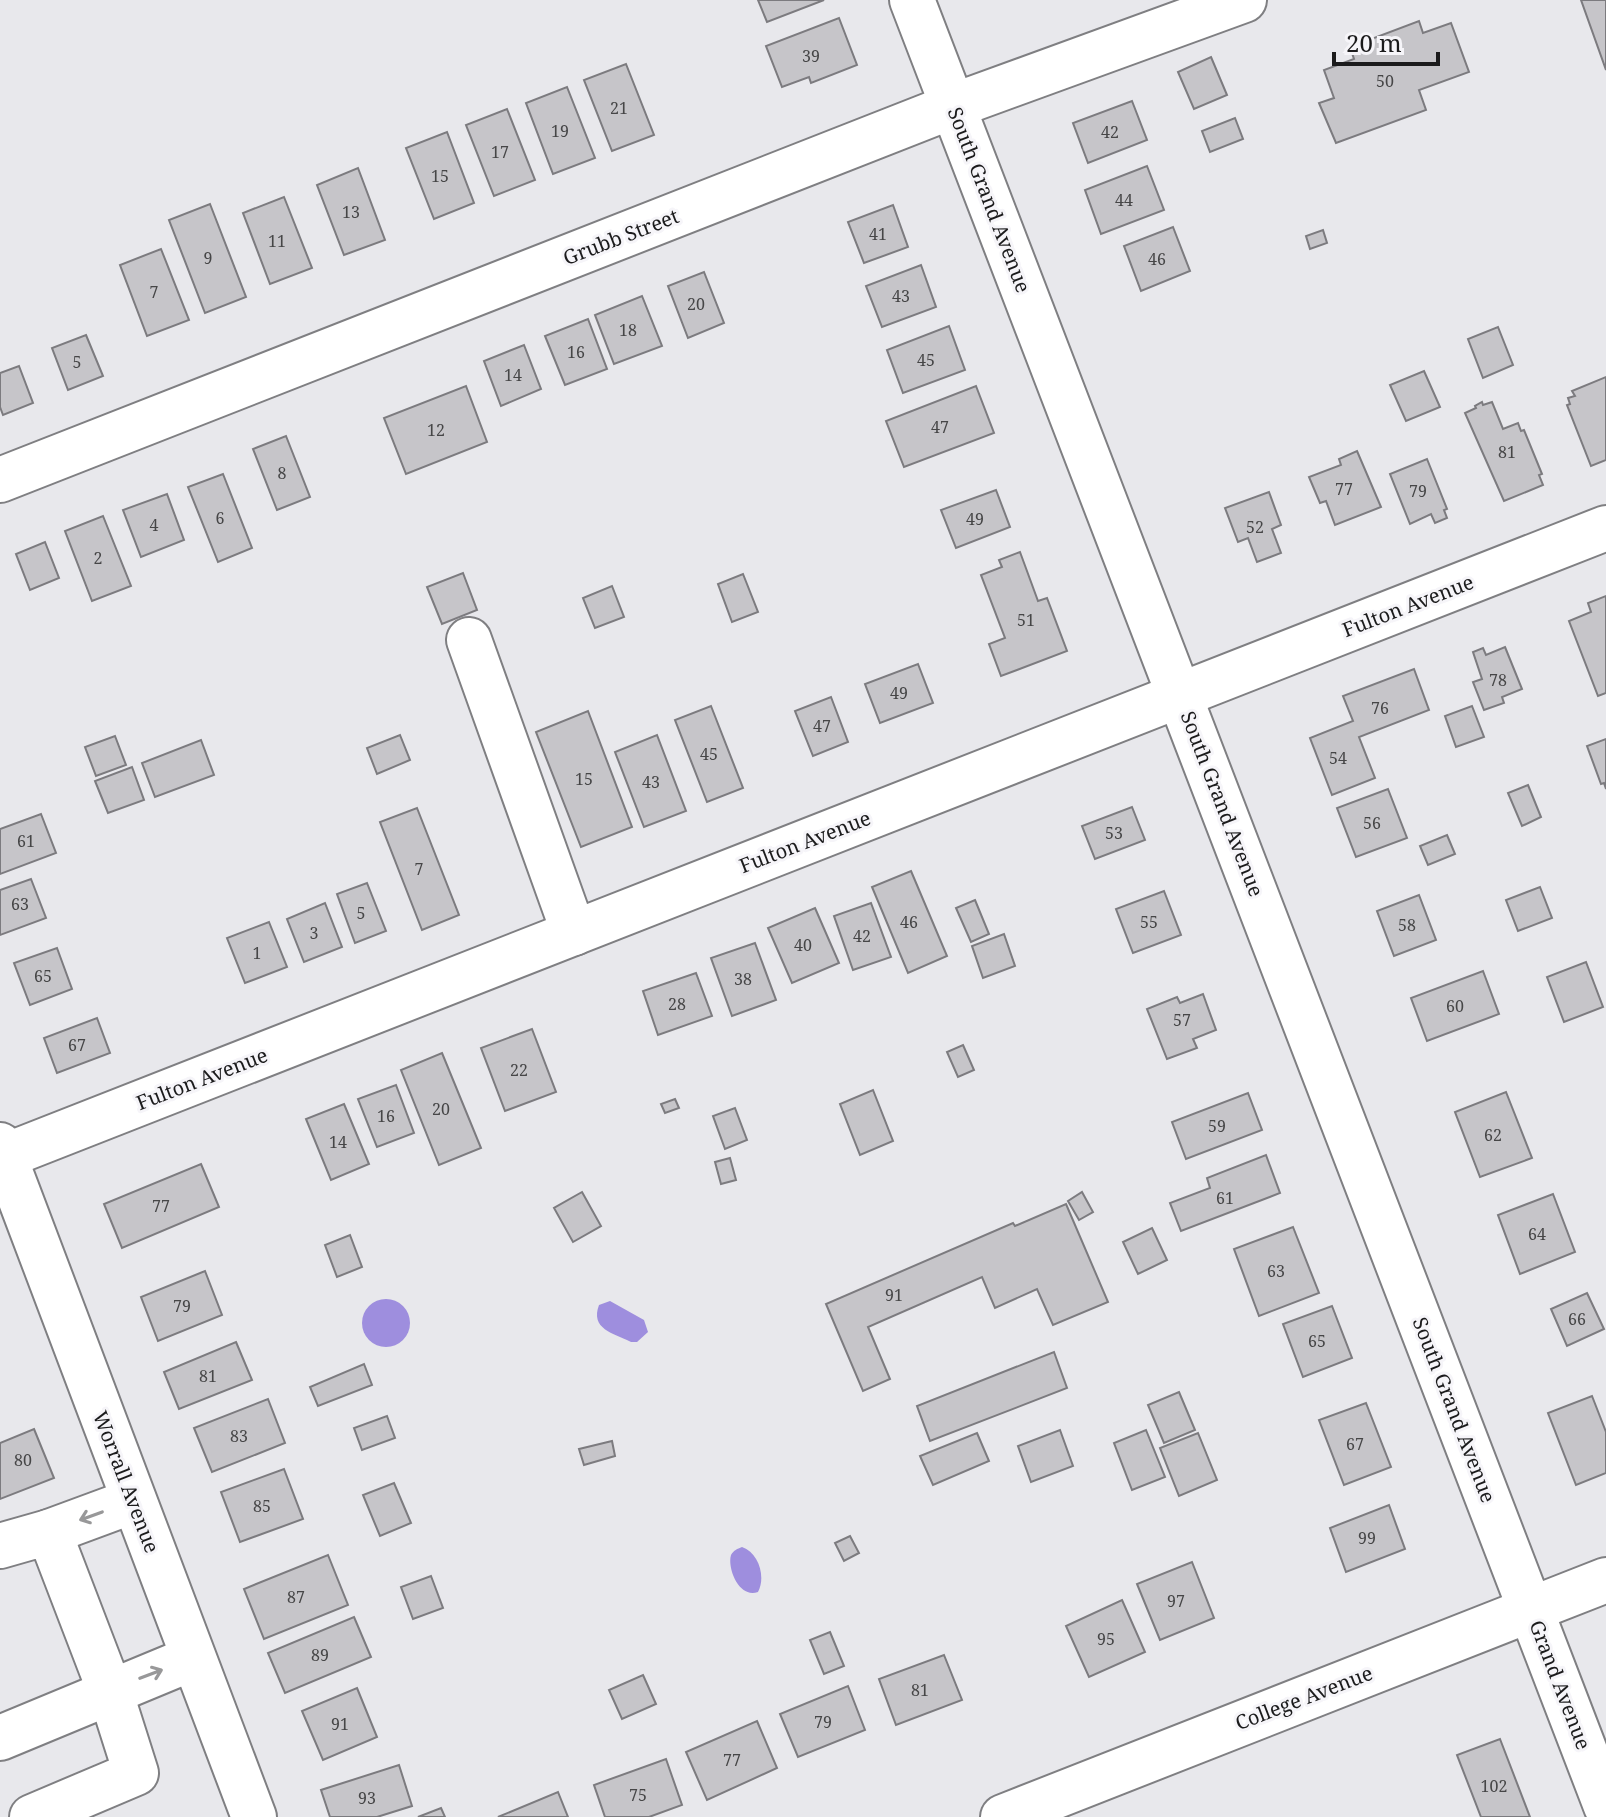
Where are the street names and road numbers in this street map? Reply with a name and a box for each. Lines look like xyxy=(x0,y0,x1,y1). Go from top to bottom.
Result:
street label: South Grand Avenue xyxy=(942,103,1037,296)
street label: Grubb Street xyxy=(559,202,683,271)
street label: Fulton Avenue xyxy=(1338,568,1477,643)
street label: South Grand Avenue xyxy=(1175,707,1270,900)
street label: Fulton Avenue xyxy=(735,804,874,879)
street label: Fulton Avenue xyxy=(132,1041,271,1116)
street label: South Grand Avenue xyxy=(1407,1313,1502,1506)
street label: Worrall Avenue xyxy=(87,1407,166,1557)
street label: Grand Avenue xyxy=(1523,1616,1598,1753)
street label: College Avenue xyxy=(1231,1659,1376,1736)

